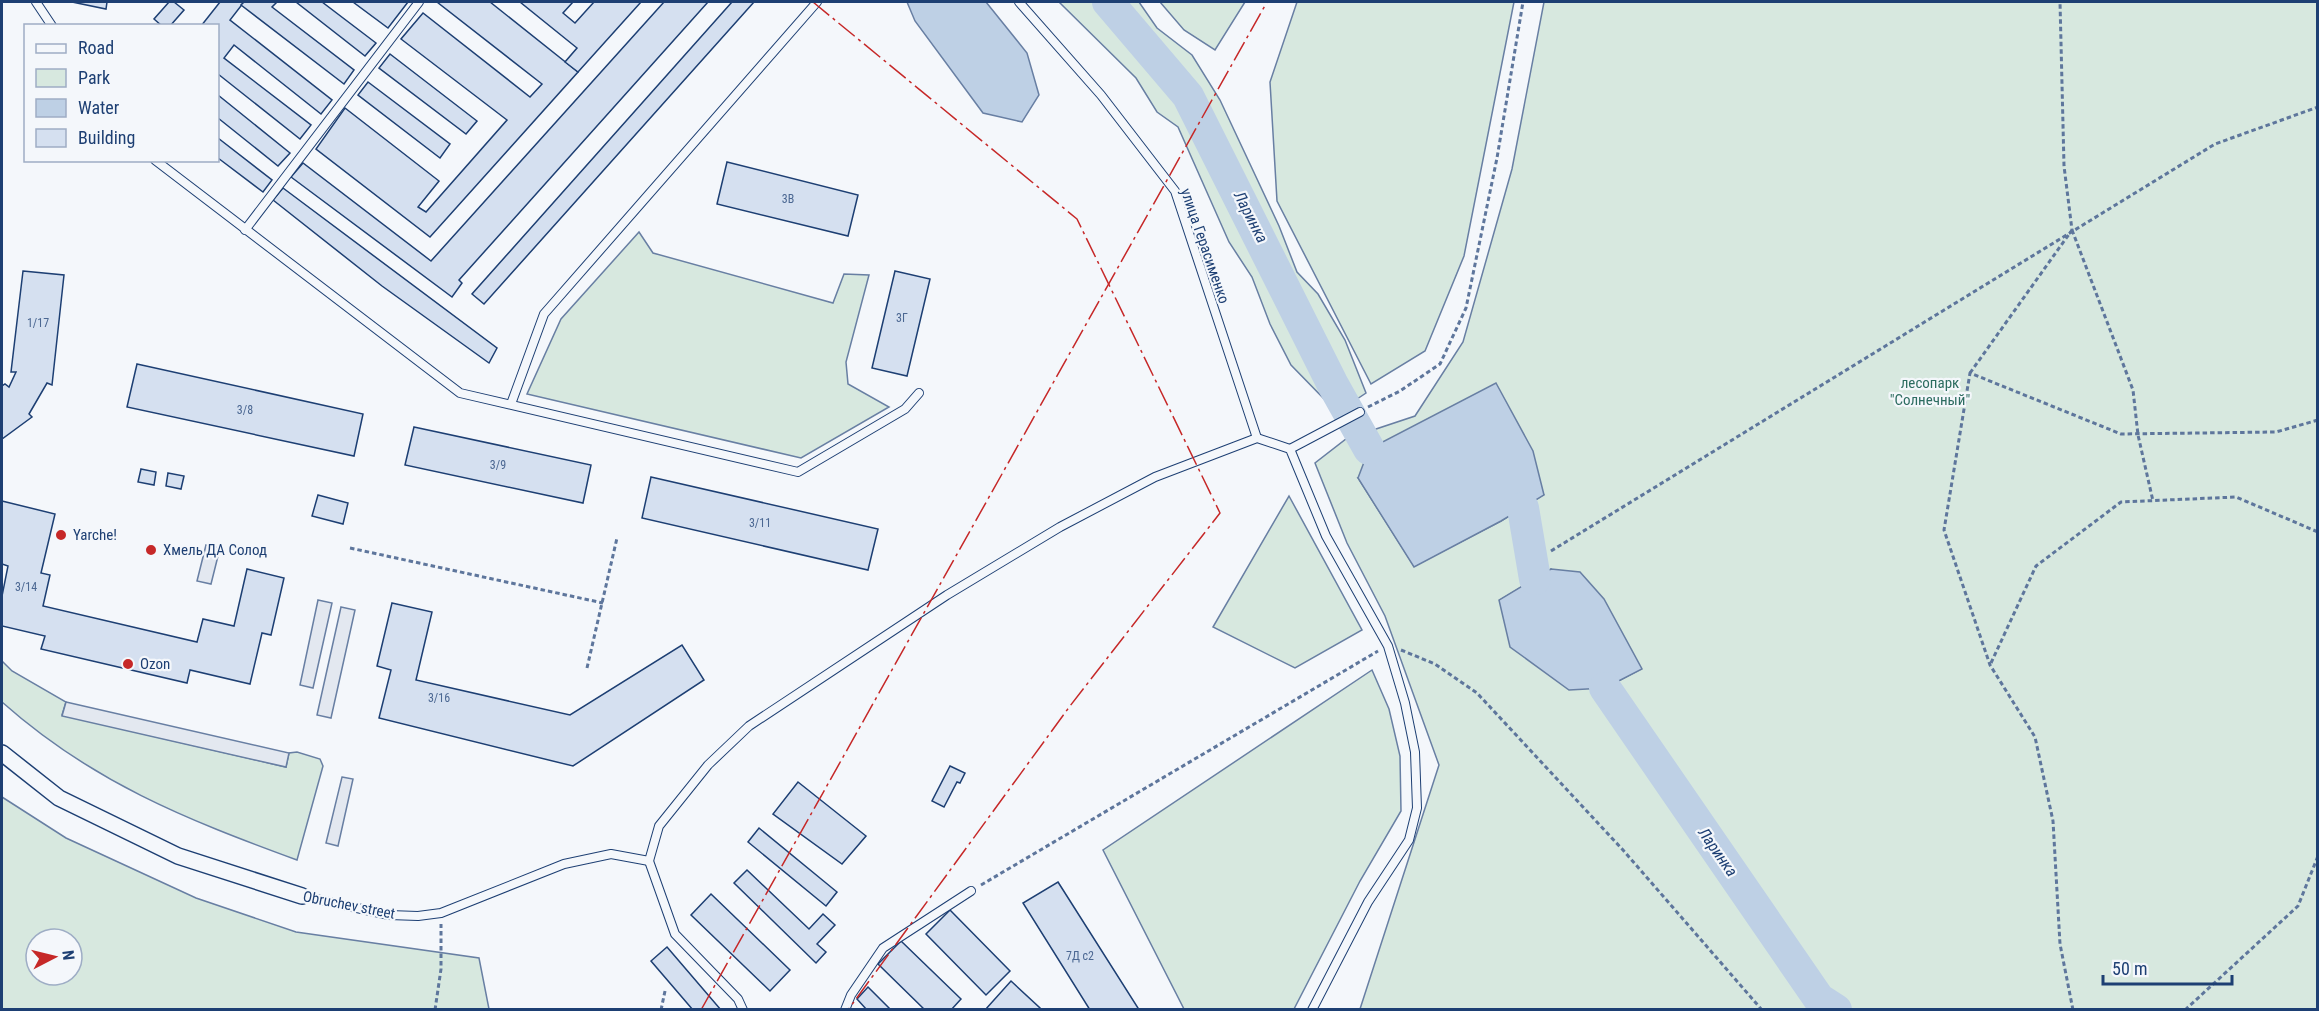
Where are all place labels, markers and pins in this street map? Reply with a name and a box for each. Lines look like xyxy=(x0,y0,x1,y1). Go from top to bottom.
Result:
place label: Yarche! xyxy=(73,526,117,544)
marker: Yarche! xyxy=(54,528,68,542)
place label: Хмель ДА Солод xyxy=(163,541,267,559)
marker: Хмель ДА Солод xyxy=(144,543,158,557)
place label: Ozon xyxy=(140,655,170,673)
marker: Ozon xyxy=(121,657,135,671)

